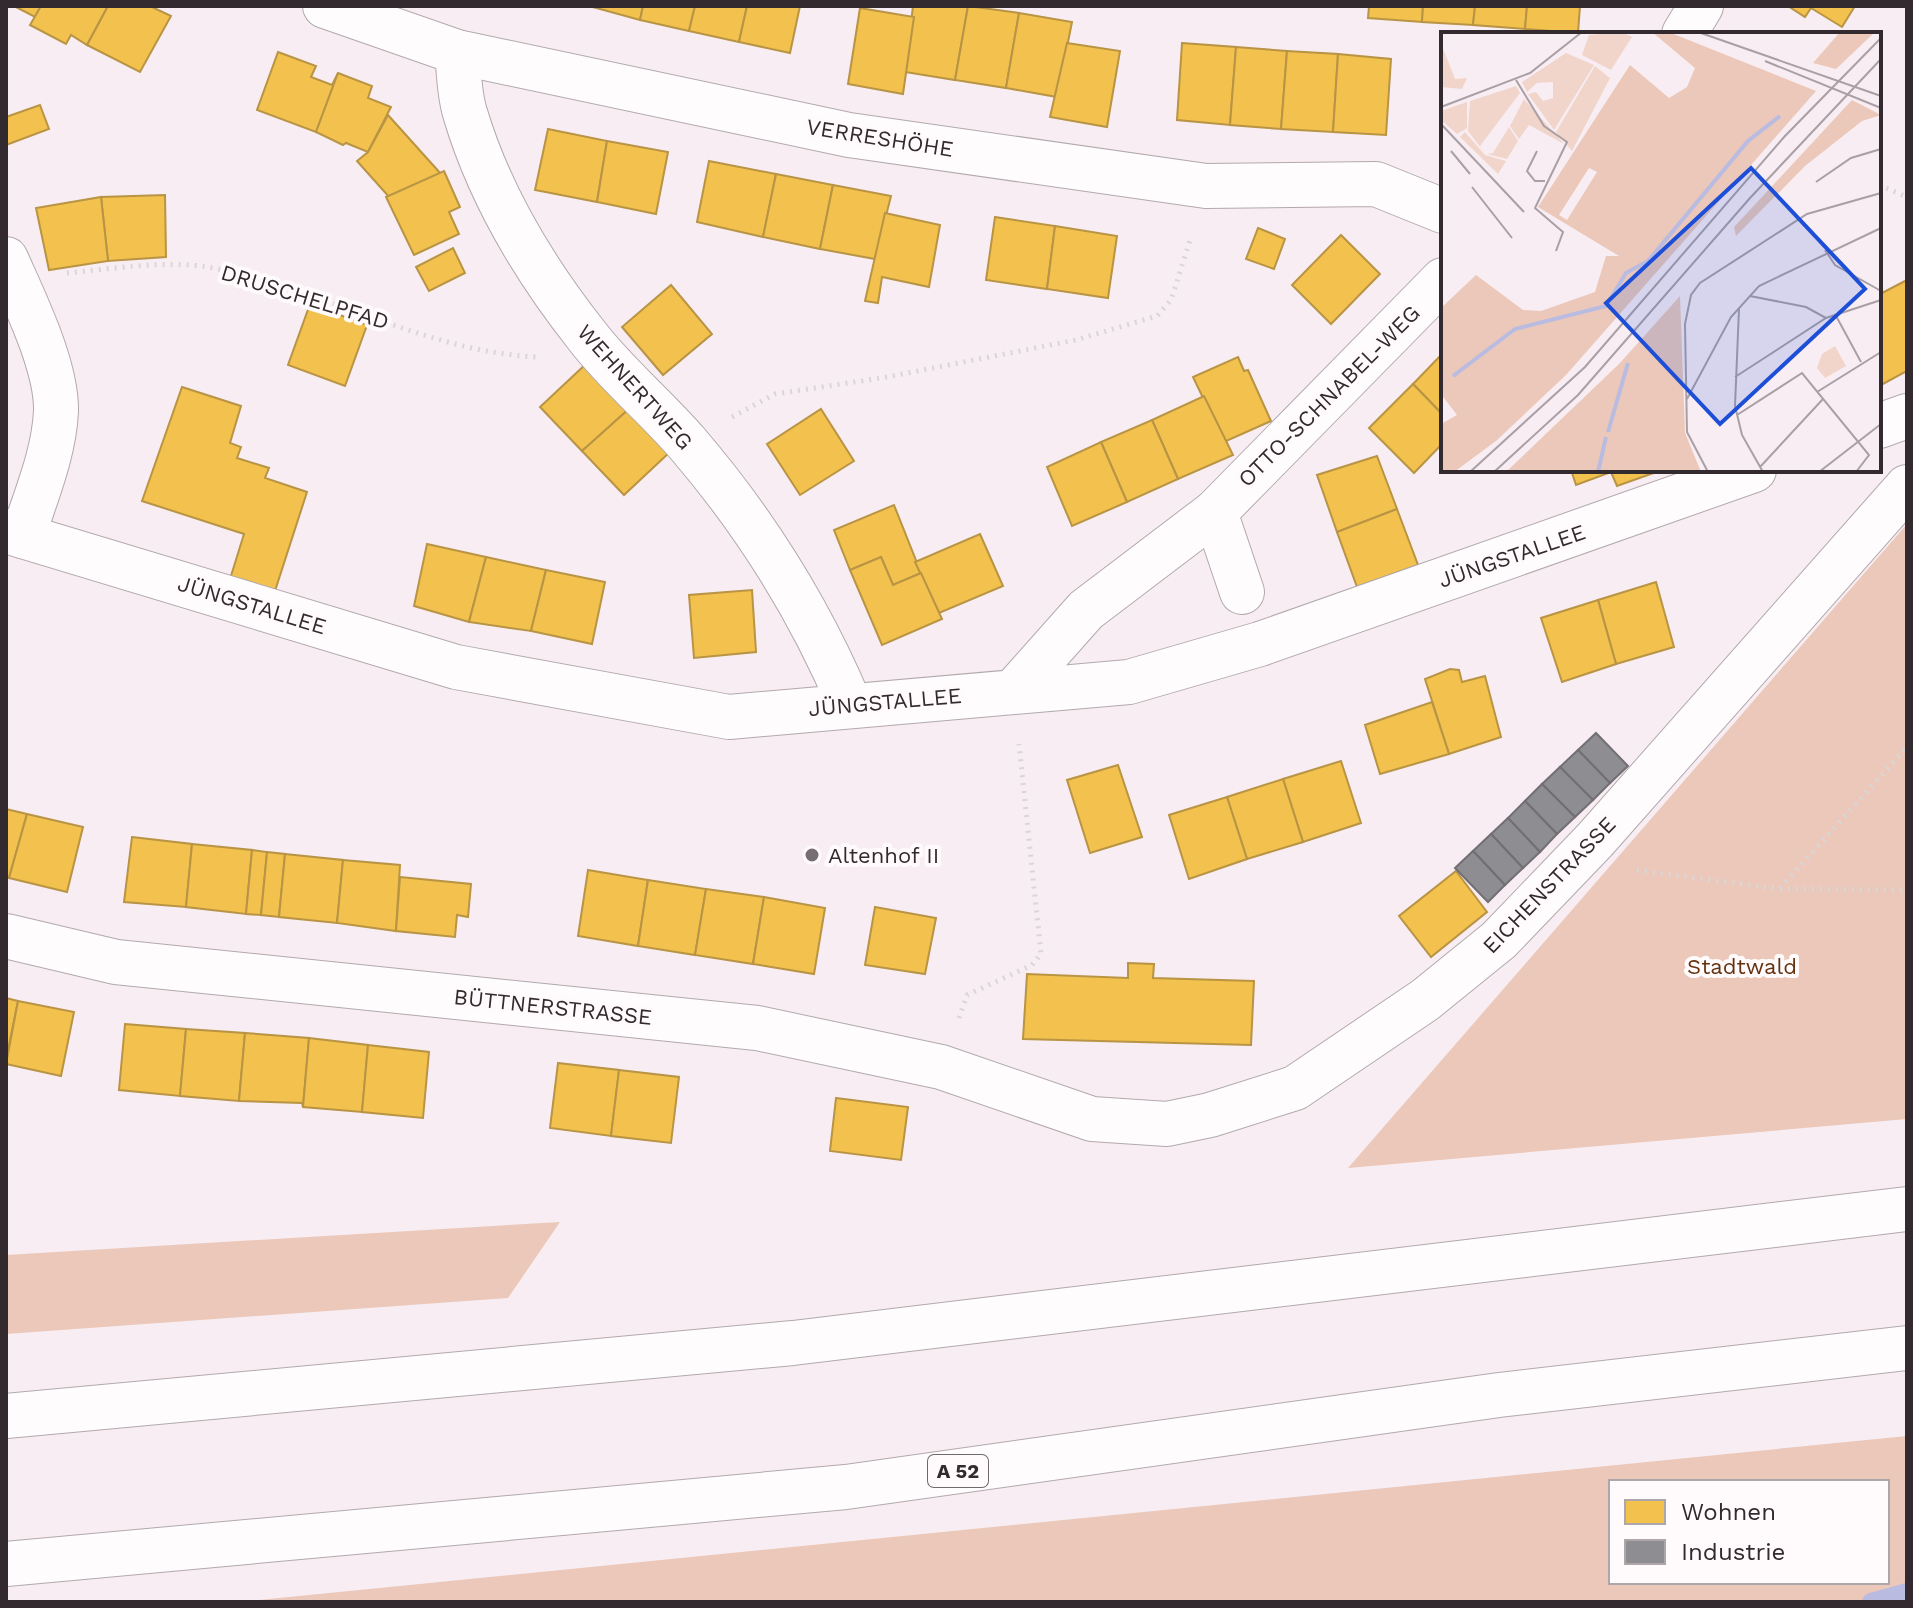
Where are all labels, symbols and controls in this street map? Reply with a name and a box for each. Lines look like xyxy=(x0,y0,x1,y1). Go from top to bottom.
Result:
inset map xyxy=(1441,32,1881,472)
street label: VERRESHÖHE xyxy=(805,114,955,162)
street label: DRUSCHELPFAD xyxy=(218,260,392,334)
street label: OTTO-SCHNABEL-WEG xyxy=(1233,300,1425,492)
street label: WEHNERTWEG xyxy=(572,319,698,455)
street label: JÜNGSTALLEE xyxy=(1435,519,1589,593)
street label: JÜNGSTALLEE xyxy=(175,571,329,639)
street label: JÜNGSTALLEE xyxy=(807,683,963,721)
street label: EICHENSTRASSE xyxy=(1478,812,1620,958)
place label: Altenhof II xyxy=(828,843,939,868)
marker: Altenhof II xyxy=(803,846,821,864)
park label: Stadtwald xyxy=(1687,954,1797,979)
street label: BÜTTNERSTRASSE xyxy=(453,984,653,1030)
road number: A 52 xyxy=(928,1455,988,1487)
legend xyxy=(1609,1480,1889,1584)
text: Wohnen xyxy=(1681,1498,1776,1526)
text: Industrie xyxy=(1681,1538,1785,1566)

